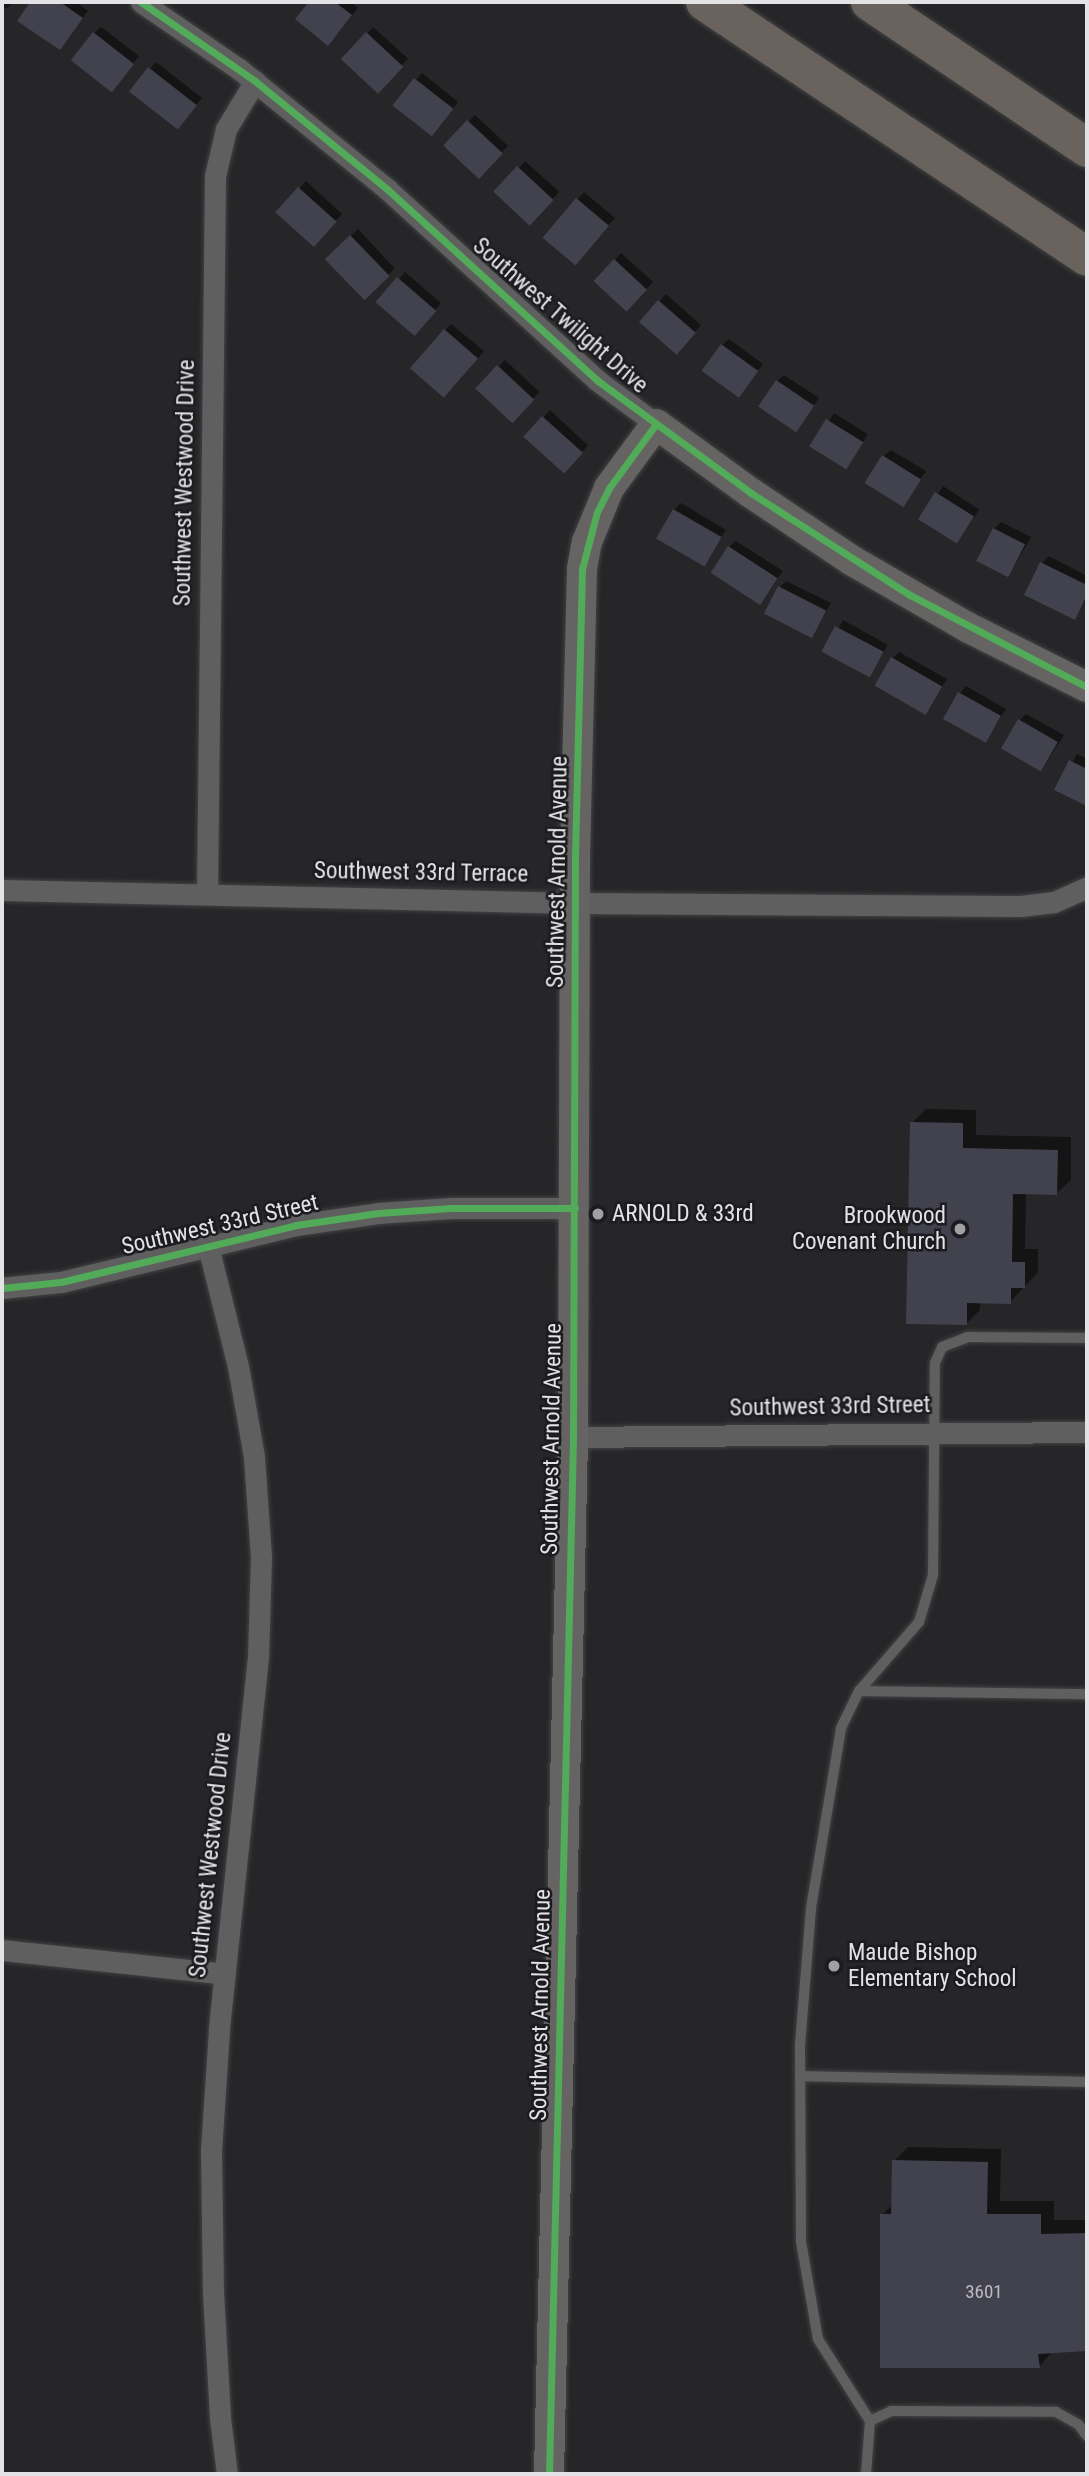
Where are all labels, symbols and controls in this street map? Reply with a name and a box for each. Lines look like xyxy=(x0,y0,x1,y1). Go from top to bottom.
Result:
street label: Southwest Twilight Drive xyxy=(467,232,653,400)
street label: Southwest Westwood Drive xyxy=(169,359,201,607)
street label: Southwest Arnold Avenue xyxy=(542,756,574,988)
street label: Southwest 33rd Terrace xyxy=(313,857,529,889)
street label: Southwest 33rd Street xyxy=(119,1189,321,1261)
place label: ARNOLD & 33rd xyxy=(612,1200,754,1228)
place label: Brookwood Covenant Church xyxy=(792,1202,946,1256)
marker: ARNOLD & 33rd xyxy=(590,1206,606,1222)
marker: Brookwood Covenant Church xyxy=(952,1221,968,1237)
street label: Southwest Arnold Avenue xyxy=(536,1323,568,1555)
street label: Southwest 33rd Street xyxy=(729,1391,931,1423)
street label: Southwest Westwood Drive xyxy=(184,1731,238,1979)
street label: Southwest Arnold Avenue xyxy=(525,1889,557,2121)
place label: Maude Bishop Elementary School xyxy=(848,1939,1017,1993)
marker: Maude Bishop Elementary School xyxy=(826,1958,842,1974)
house number: 3601 xyxy=(965,2281,1003,2303)

